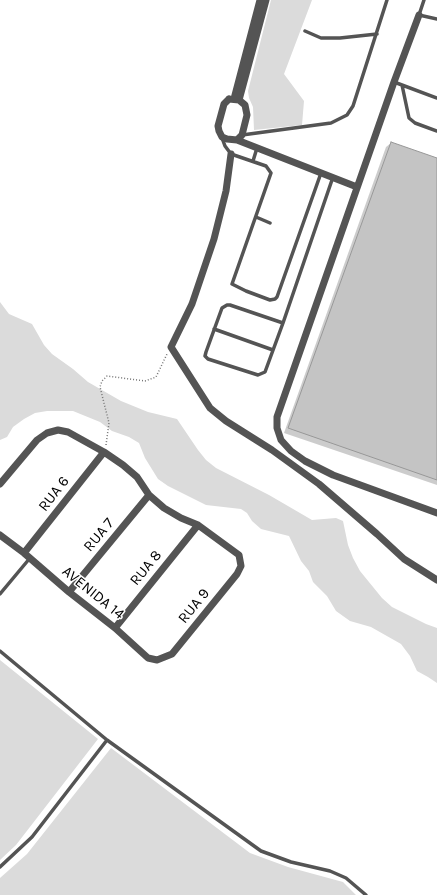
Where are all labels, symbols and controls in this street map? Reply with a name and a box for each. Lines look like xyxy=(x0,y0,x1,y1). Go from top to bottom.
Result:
street label: RUA 6 xyxy=(35,473,73,515)
street label: RUA 7 xyxy=(80,515,118,555)
street label: RUA 8 xyxy=(126,547,166,589)
street label: AVENIDA 14 xyxy=(58,562,128,624)
street label: RUA 9 xyxy=(174,585,214,627)

